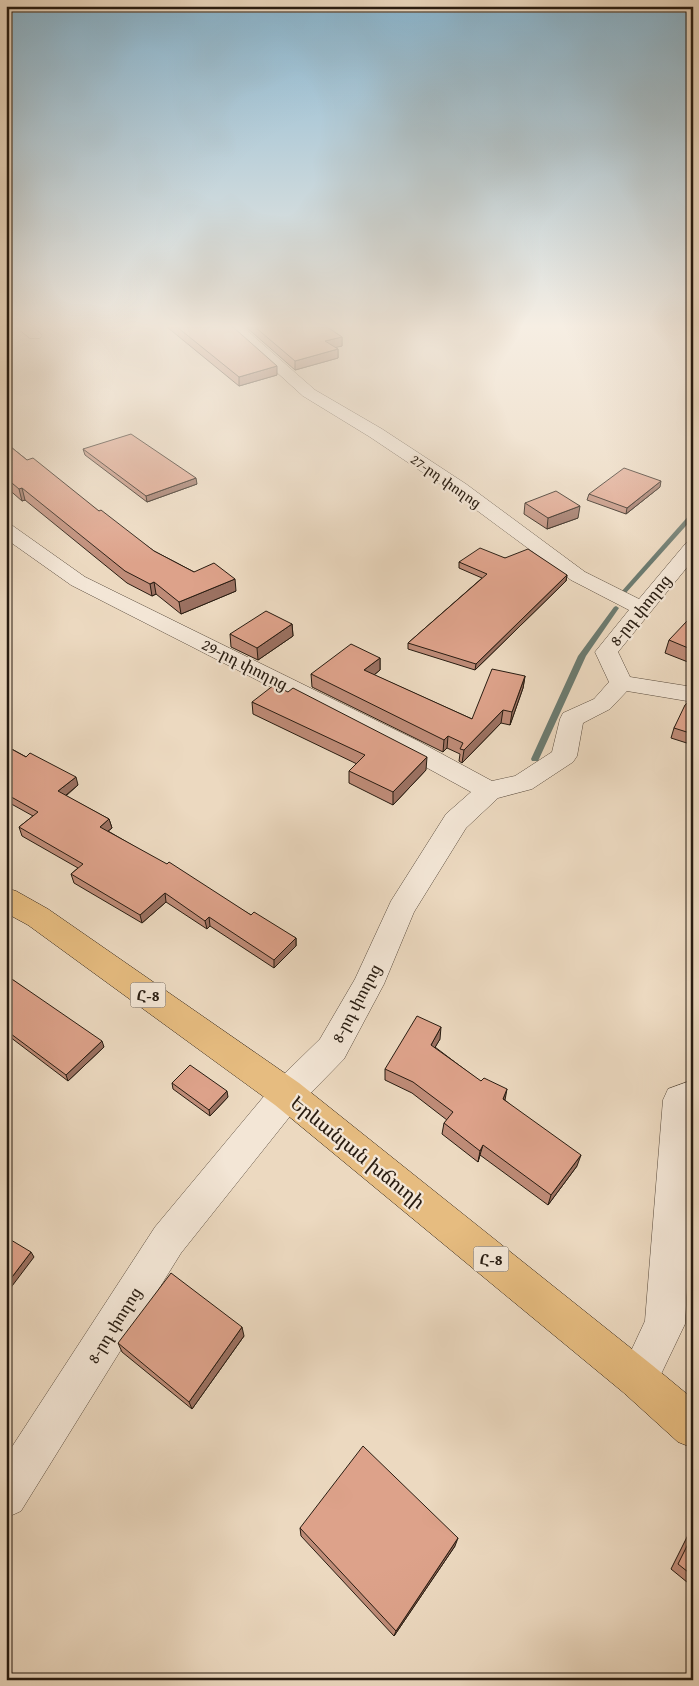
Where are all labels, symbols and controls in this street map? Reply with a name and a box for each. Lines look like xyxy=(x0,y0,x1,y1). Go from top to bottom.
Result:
street label: 27-րդ փողոց xyxy=(407,449,485,513)
street label: 8-րդ փողոց xyxy=(604,569,676,651)
street label: 29-րդ փողոց xyxy=(198,632,292,696)
street label: 8-րդ փողոց xyxy=(325,959,387,1047)
road number: Հ-8 xyxy=(130,982,166,1008)
street label: Երևանյան խճուղի xyxy=(285,1089,431,1215)
road number: Հ-8 xyxy=(474,1246,508,1272)
street label: 8-րդ փողոց xyxy=(81,1282,147,1368)

